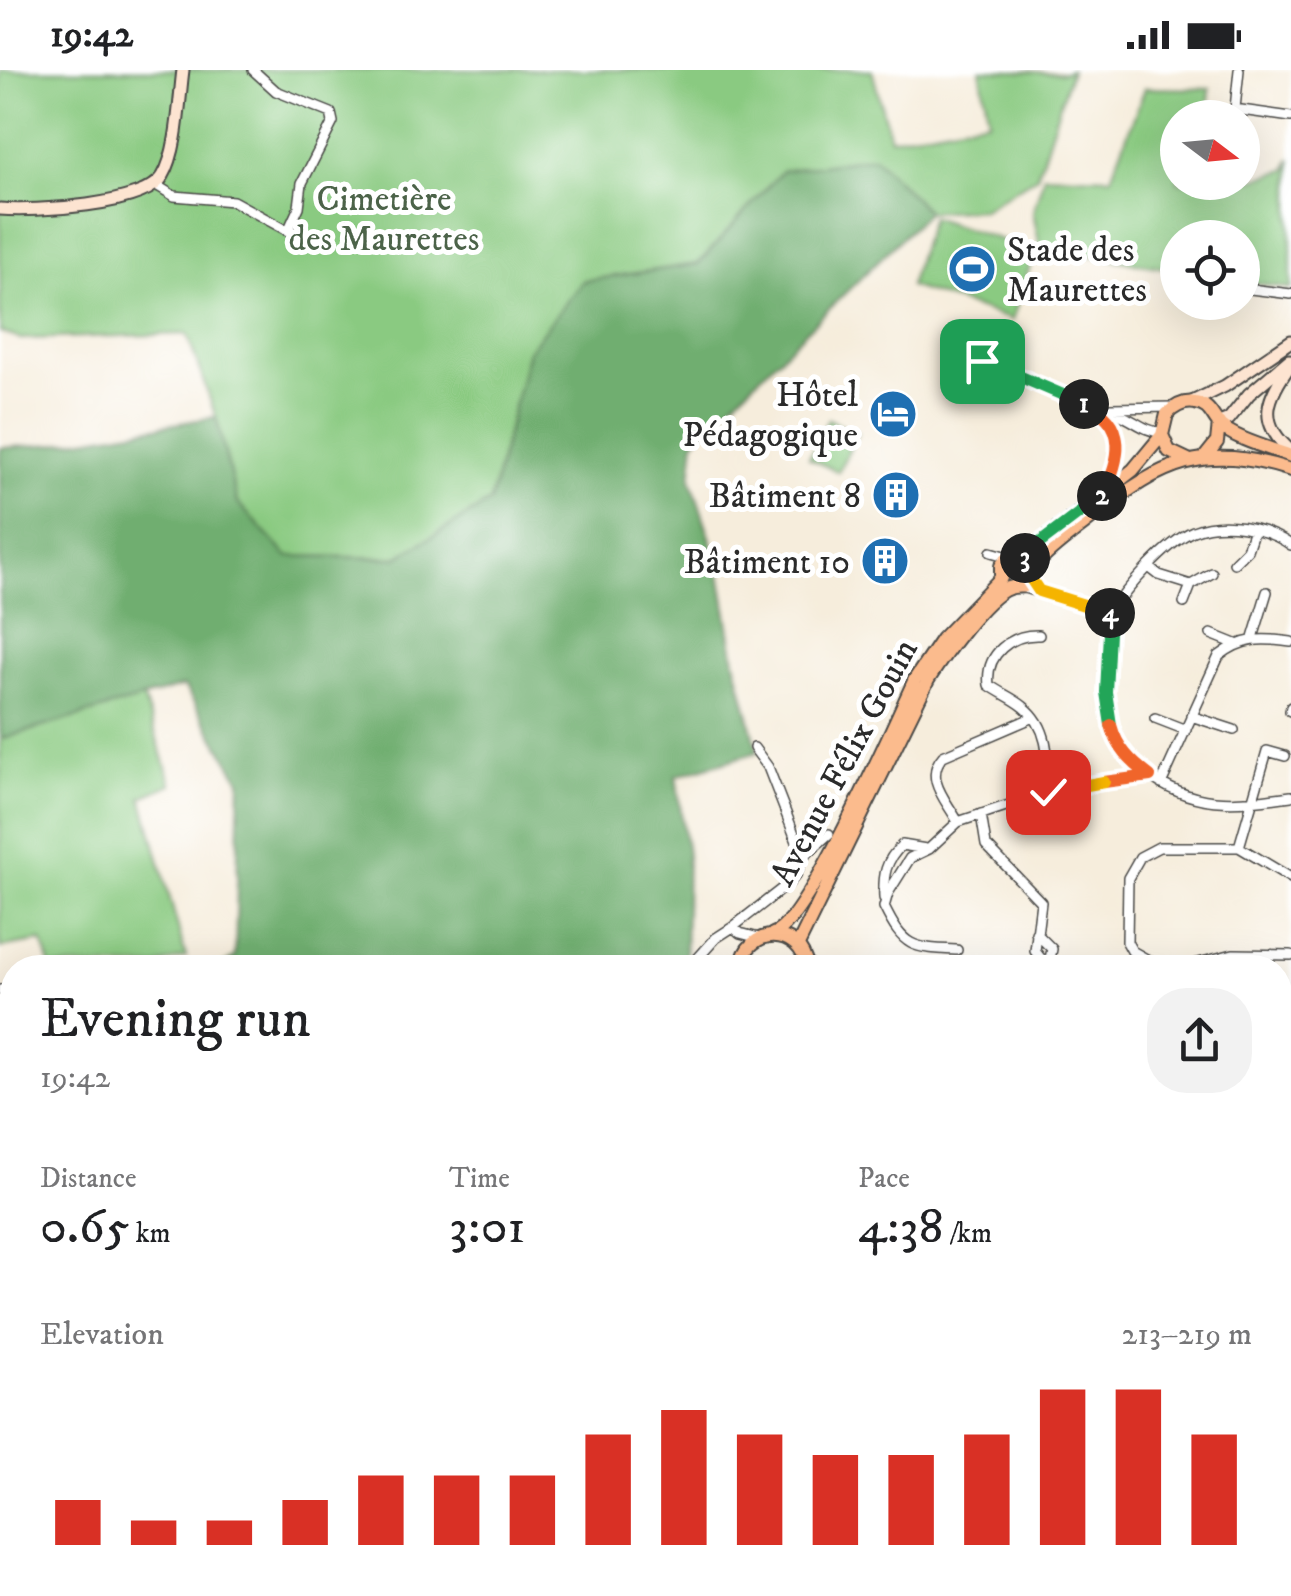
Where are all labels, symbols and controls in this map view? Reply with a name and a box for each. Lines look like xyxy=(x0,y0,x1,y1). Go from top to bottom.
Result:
text: 19:42 xyxy=(50,11,133,59)
north arrow xyxy=(1160,100,1260,200)
map controls xyxy=(1160,100,1260,320)
park label: Cimetière des Maurettes xyxy=(288,178,480,262)
button: locate xyxy=(1160,220,1260,320)
place label: Stade des Maurettes xyxy=(1007,229,1147,313)
sports icon: Stade des Maurettes xyxy=(946,243,998,295)
pin xyxy=(940,319,1025,404)
icon: arrive xyxy=(955,334,1010,389)
place label: Hôtel Pédagogique xyxy=(683,374,858,458)
pin: 1 xyxy=(1059,379,1109,429)
text: 1 xyxy=(1079,386,1089,421)
hotel icon: Hôtel Pédagogique xyxy=(867,388,919,440)
building icon: Bâtiment 8 xyxy=(870,469,922,521)
pin: 2 xyxy=(1077,471,1127,521)
place label: Bâtiment 8 xyxy=(709,475,861,519)
text: 2 xyxy=(1095,478,1109,513)
pin: 3 xyxy=(1000,533,1050,583)
building icon: Bâtiment 10 xyxy=(859,535,911,587)
text: 3 xyxy=(1020,540,1030,575)
place label: Bâtiment 10 xyxy=(684,541,850,585)
pin: 4 xyxy=(1085,588,1135,638)
text: 4 xyxy=(1102,595,1118,630)
street label: Avenue Félix Gouin xyxy=(761,632,928,894)
pin xyxy=(1006,750,1091,835)
icon: check xyxy=(1021,765,1076,820)
text: Evening run xyxy=(40,986,311,1055)
button: share xyxy=(1147,988,1252,1093)
text: 19:42 xyxy=(40,1058,110,1098)
text: Distance xyxy=(40,1161,136,1196)
text: Time xyxy=(449,1161,510,1196)
text: Pace xyxy=(858,1161,910,1196)
text: 0.65 xyxy=(40,1196,130,1259)
text: 3:01 xyxy=(449,1196,526,1259)
text: 4:38 xyxy=(858,1196,944,1259)
text: km xyxy=(130,1216,171,1251)
text: /km xyxy=(944,1216,992,1251)
text: Elevation xyxy=(40,1315,164,1355)
text: 213–219 m xyxy=(1122,1315,1252,1355)

